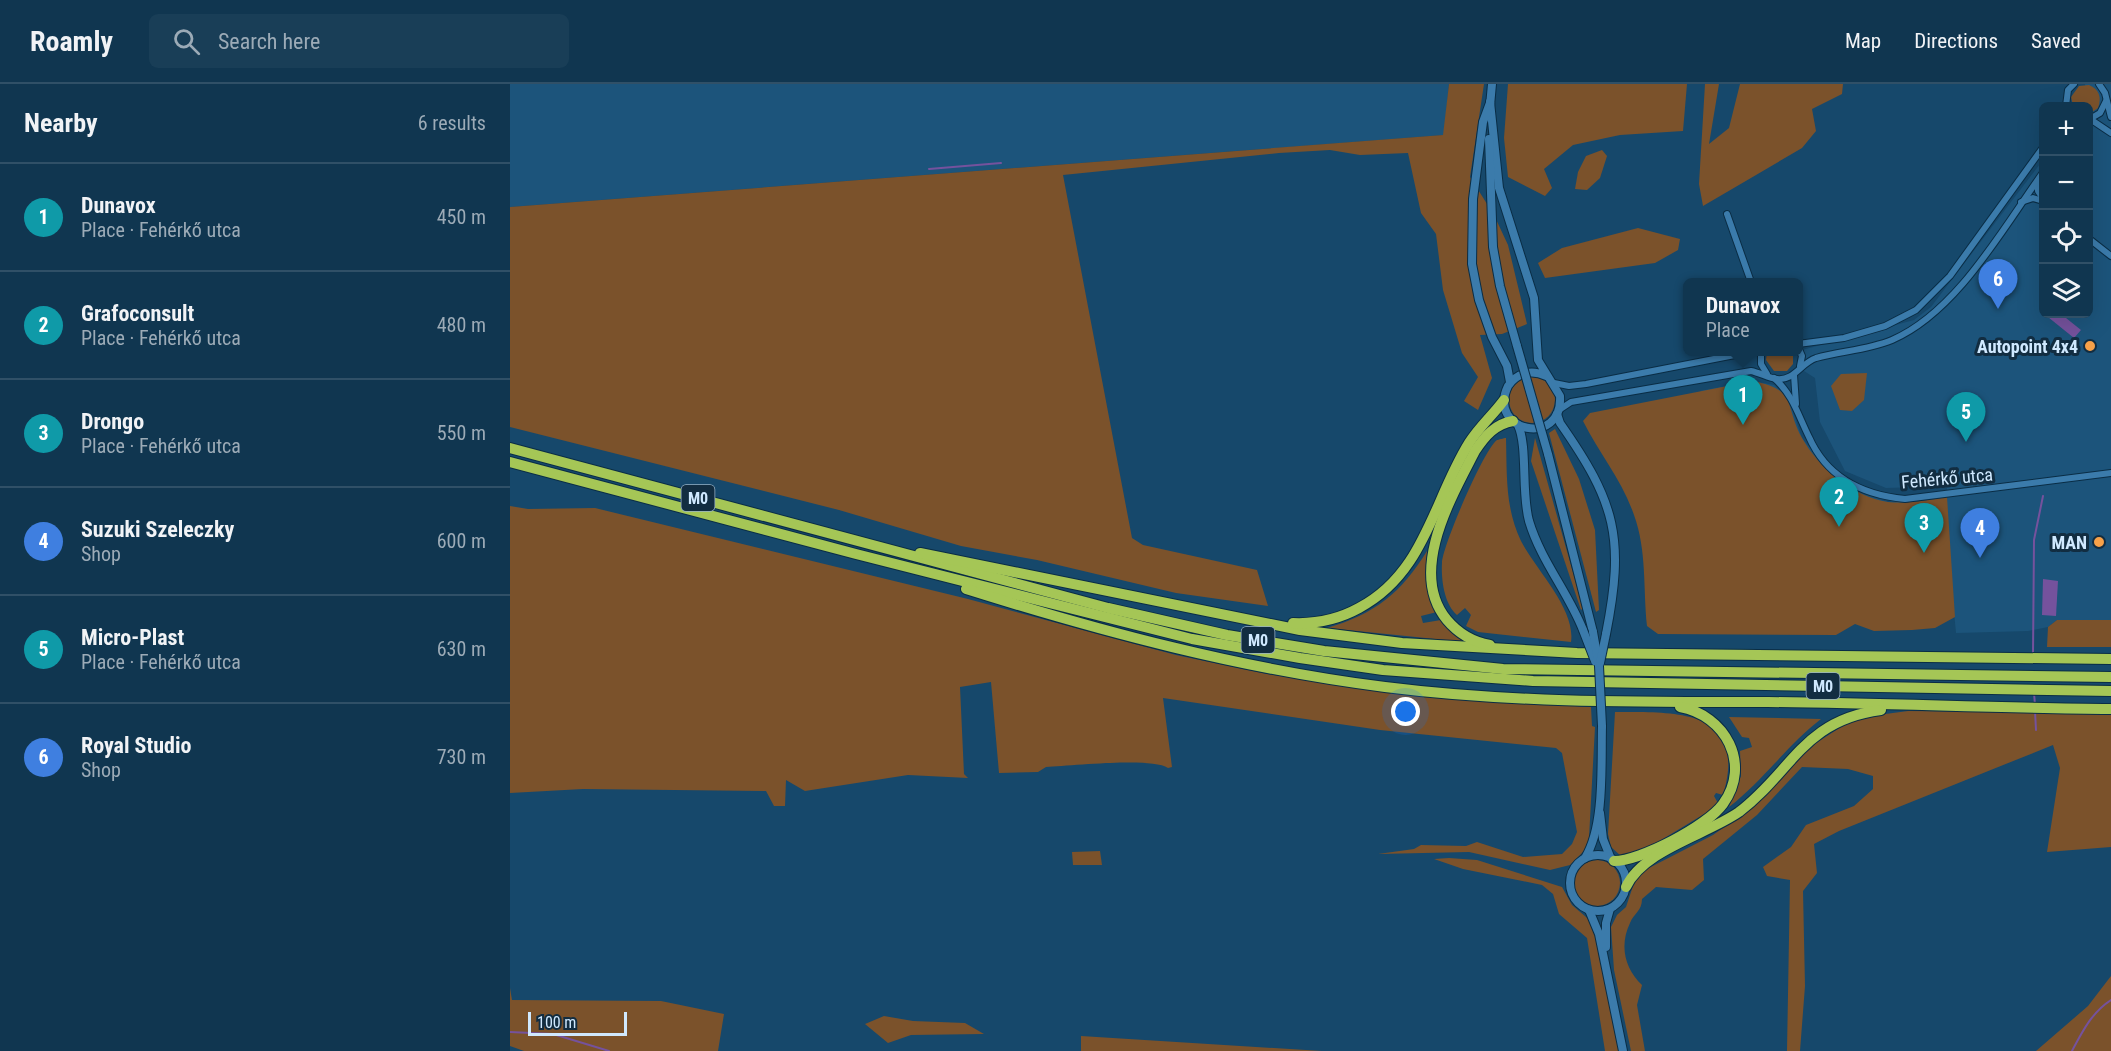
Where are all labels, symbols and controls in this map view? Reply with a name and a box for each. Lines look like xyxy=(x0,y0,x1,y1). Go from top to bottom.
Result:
search box xyxy=(149,14,569,68)
text: Roamly xyxy=(30,25,113,58)
icon: search xyxy=(170,25,203,58)
text: Search here xyxy=(218,29,320,54)
text: Map xyxy=(1845,29,1881,53)
text: Directions xyxy=(1914,29,1998,53)
text: Saved xyxy=(2031,29,2081,53)
map controls xyxy=(2039,102,2093,318)
button: + xyxy=(2039,102,2093,156)
text: Nearby xyxy=(24,108,98,138)
text: 6 results xyxy=(418,111,486,135)
button: − xyxy=(2039,156,2093,210)
text: Dunavox xyxy=(81,193,156,218)
text: 1 xyxy=(38,205,49,229)
text: 450 m xyxy=(437,205,486,229)
button: locate xyxy=(2039,210,2093,264)
text: Place · Fehérkő utca xyxy=(81,218,241,242)
pin: 6 xyxy=(1978,260,2018,309)
button: layers xyxy=(2039,264,2093,318)
popup xyxy=(1683,278,1803,356)
text: Dunavox xyxy=(1706,293,1780,318)
text: Grafoconsult xyxy=(81,301,194,326)
text: 2 xyxy=(38,313,49,337)
text: 480 m xyxy=(437,313,486,337)
text: Place xyxy=(1706,318,1750,342)
text: Place · Fehérkő utca xyxy=(81,326,241,350)
place label: Autopoint 4x4 xyxy=(1977,336,2078,357)
marker: Autopoint 4x4 xyxy=(2083,339,2097,353)
pin: 1 xyxy=(1724,376,1762,425)
pin: 5 xyxy=(1946,392,1986,442)
text: Drongo xyxy=(81,409,144,434)
text: 3 xyxy=(38,421,49,445)
text: 550 m xyxy=(437,421,486,445)
text: Place · Fehérkő utca xyxy=(81,434,241,458)
street label: Fehérkő utca xyxy=(1900,464,1994,492)
pin: 2 xyxy=(1820,478,1858,527)
road number: M0 xyxy=(682,485,714,511)
pin: 3 xyxy=(1904,504,1944,553)
pin: 4 xyxy=(1960,508,2000,558)
text: Suzuki Szeleczky xyxy=(81,517,234,542)
text: 4 xyxy=(38,529,49,553)
text: 600 m xyxy=(437,529,486,553)
place label: MAN xyxy=(2051,532,2087,553)
marker: MAN xyxy=(2092,535,2106,549)
text: Shop xyxy=(81,542,121,566)
text: Micro-Plast xyxy=(81,625,184,650)
road number: M0 xyxy=(1242,627,1274,653)
text: 5 xyxy=(38,637,49,661)
text: 630 m xyxy=(437,637,486,661)
text: Place · Fehérkő utca xyxy=(81,650,241,674)
road number: M0 xyxy=(1806,673,1840,699)
your location xyxy=(1391,697,1420,726)
text: Royal Studio xyxy=(81,733,191,758)
text: 6 xyxy=(38,745,49,769)
text: 730 m xyxy=(437,745,486,769)
text: Shop xyxy=(81,758,121,782)
scale bar xyxy=(528,1009,627,1036)
text: 100 m xyxy=(537,1013,576,1032)

